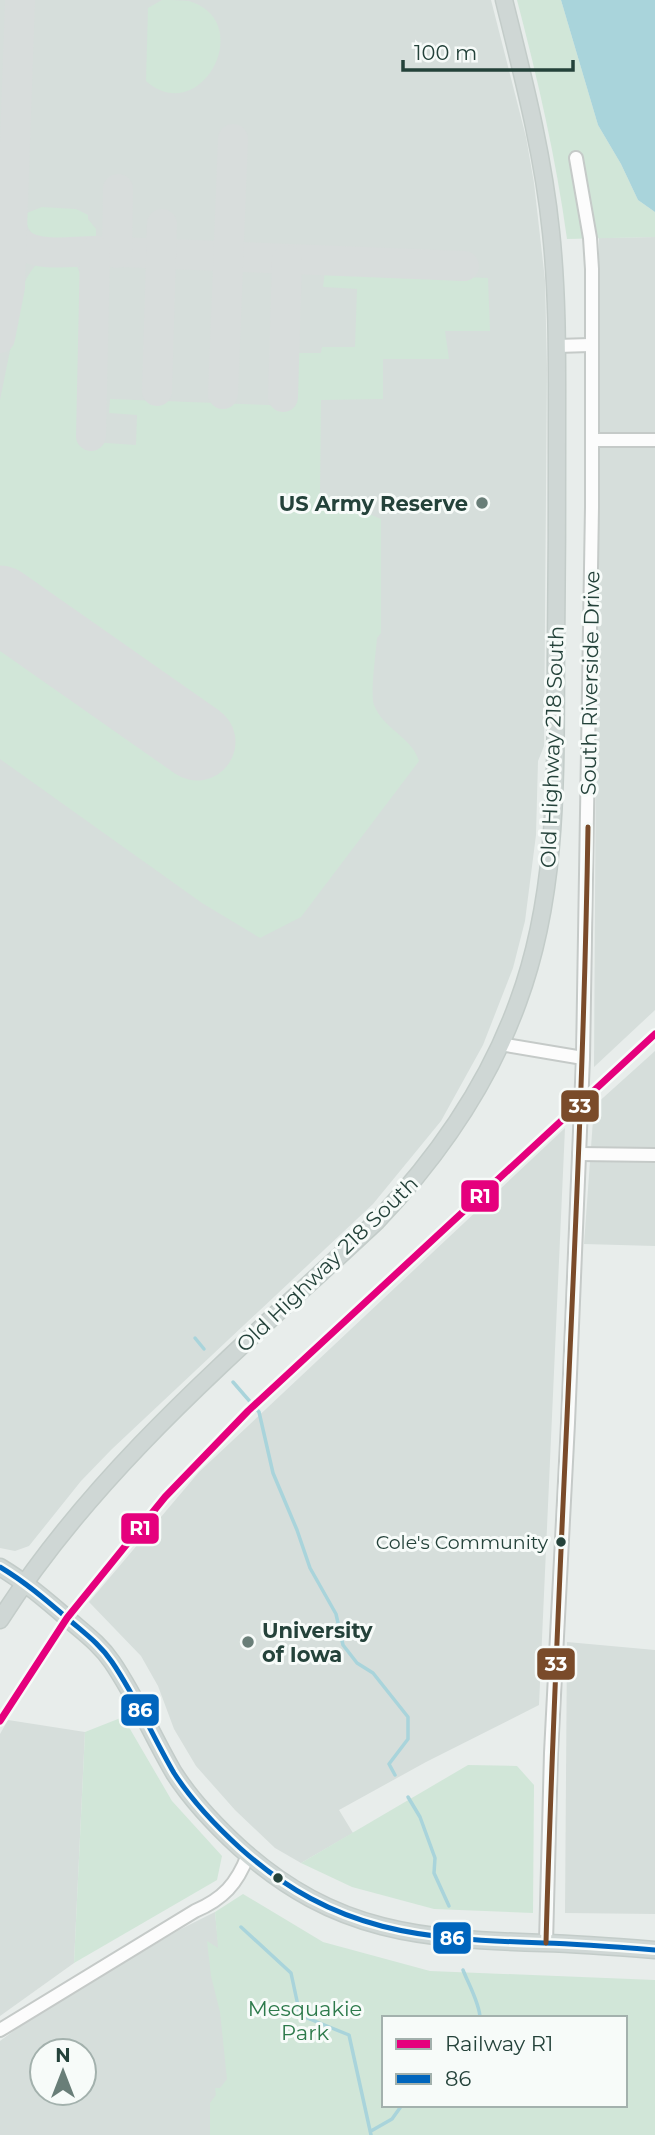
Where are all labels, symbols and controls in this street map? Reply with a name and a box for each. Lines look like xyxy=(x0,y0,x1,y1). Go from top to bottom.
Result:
scale bar xyxy=(403,28,573,72)
text: 100 m xyxy=(414,40,477,65)
place label: US Army Reserve xyxy=(279,491,468,516)
marker: US Army Reserve xyxy=(474,495,490,511)
street label: South Riverside Drive xyxy=(576,570,604,796)
street label: Old Highway 218 South xyxy=(535,625,569,869)
line badge: 33 xyxy=(560,1089,600,1123)
text: 33 xyxy=(568,1095,591,1118)
street label: Old Highway 218 South xyxy=(231,1171,423,1357)
line badge: R1 xyxy=(460,1179,500,1213)
text: R1 xyxy=(469,1185,491,1208)
line badge: R1 xyxy=(120,1512,160,1545)
text: R1 xyxy=(129,1517,151,1540)
place label: Cole's Community xyxy=(376,1531,549,1554)
marker: Cole's Community xyxy=(554,1535,568,1549)
place label: University of Iowa xyxy=(262,1618,373,1667)
marker: University of Iowa xyxy=(240,1634,256,1650)
line badge: 33 xyxy=(536,1647,576,1681)
text: 33 xyxy=(544,1653,567,1676)
line badge: 86 xyxy=(120,1693,160,1727)
text: 86 xyxy=(128,1699,152,1722)
unlabelled marker xyxy=(271,1871,285,1885)
line badge: 86 xyxy=(432,1921,472,1955)
text: 86 xyxy=(440,1927,464,1950)
park label: Mesquakie Park xyxy=(248,1996,362,2045)
legend xyxy=(382,2016,627,2107)
text: Railway R1 xyxy=(445,2031,553,2056)
north arrow xyxy=(28,2037,98,2107)
text: N xyxy=(55,2044,71,2067)
text: 86 xyxy=(445,2066,471,2091)

